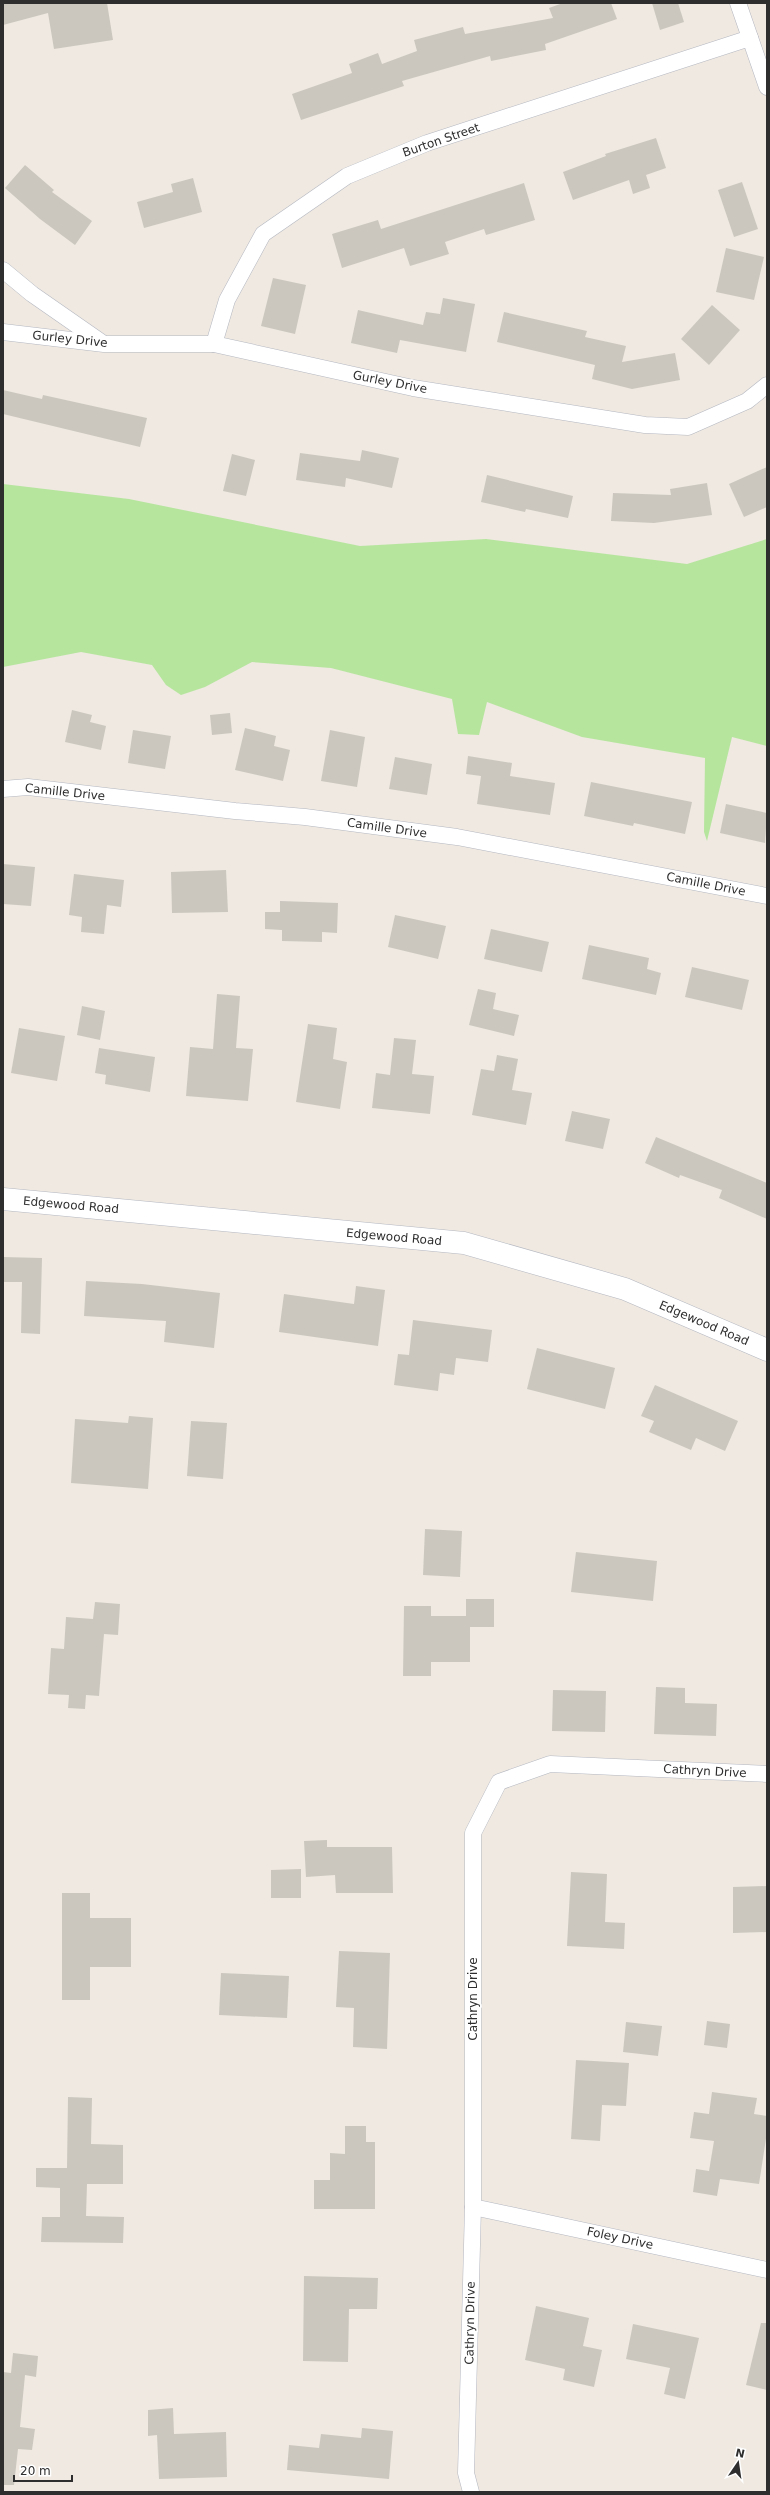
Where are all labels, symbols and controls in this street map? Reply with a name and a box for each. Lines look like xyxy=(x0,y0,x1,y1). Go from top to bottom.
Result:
street label: Burton Street xyxy=(401,120,482,160)
street label: Gurley Drive xyxy=(32,328,108,350)
street label: Gurley Drive xyxy=(352,368,428,396)
street label: Camille Drive xyxy=(24,781,106,803)
street label: Camille Drive xyxy=(346,815,428,841)
street label: Camille Drive xyxy=(665,869,747,899)
street label: Edgewood Road xyxy=(22,1194,120,1216)
street label: Edgewood Road xyxy=(345,1226,443,1248)
street label: Edgewood Road xyxy=(657,1298,751,1348)
street label: Cathryn Drive xyxy=(663,1762,747,1780)
street label: Cathryn Drive xyxy=(466,1957,480,2041)
street label: Foley Drive xyxy=(586,2224,654,2252)
street label: Cathryn Drive xyxy=(462,2281,478,2365)
north arrow xyxy=(718,2443,758,2483)
text: N xyxy=(734,2446,746,2461)
scale bar xyxy=(14,2457,72,2483)
text: 20 m xyxy=(20,2464,51,2478)

